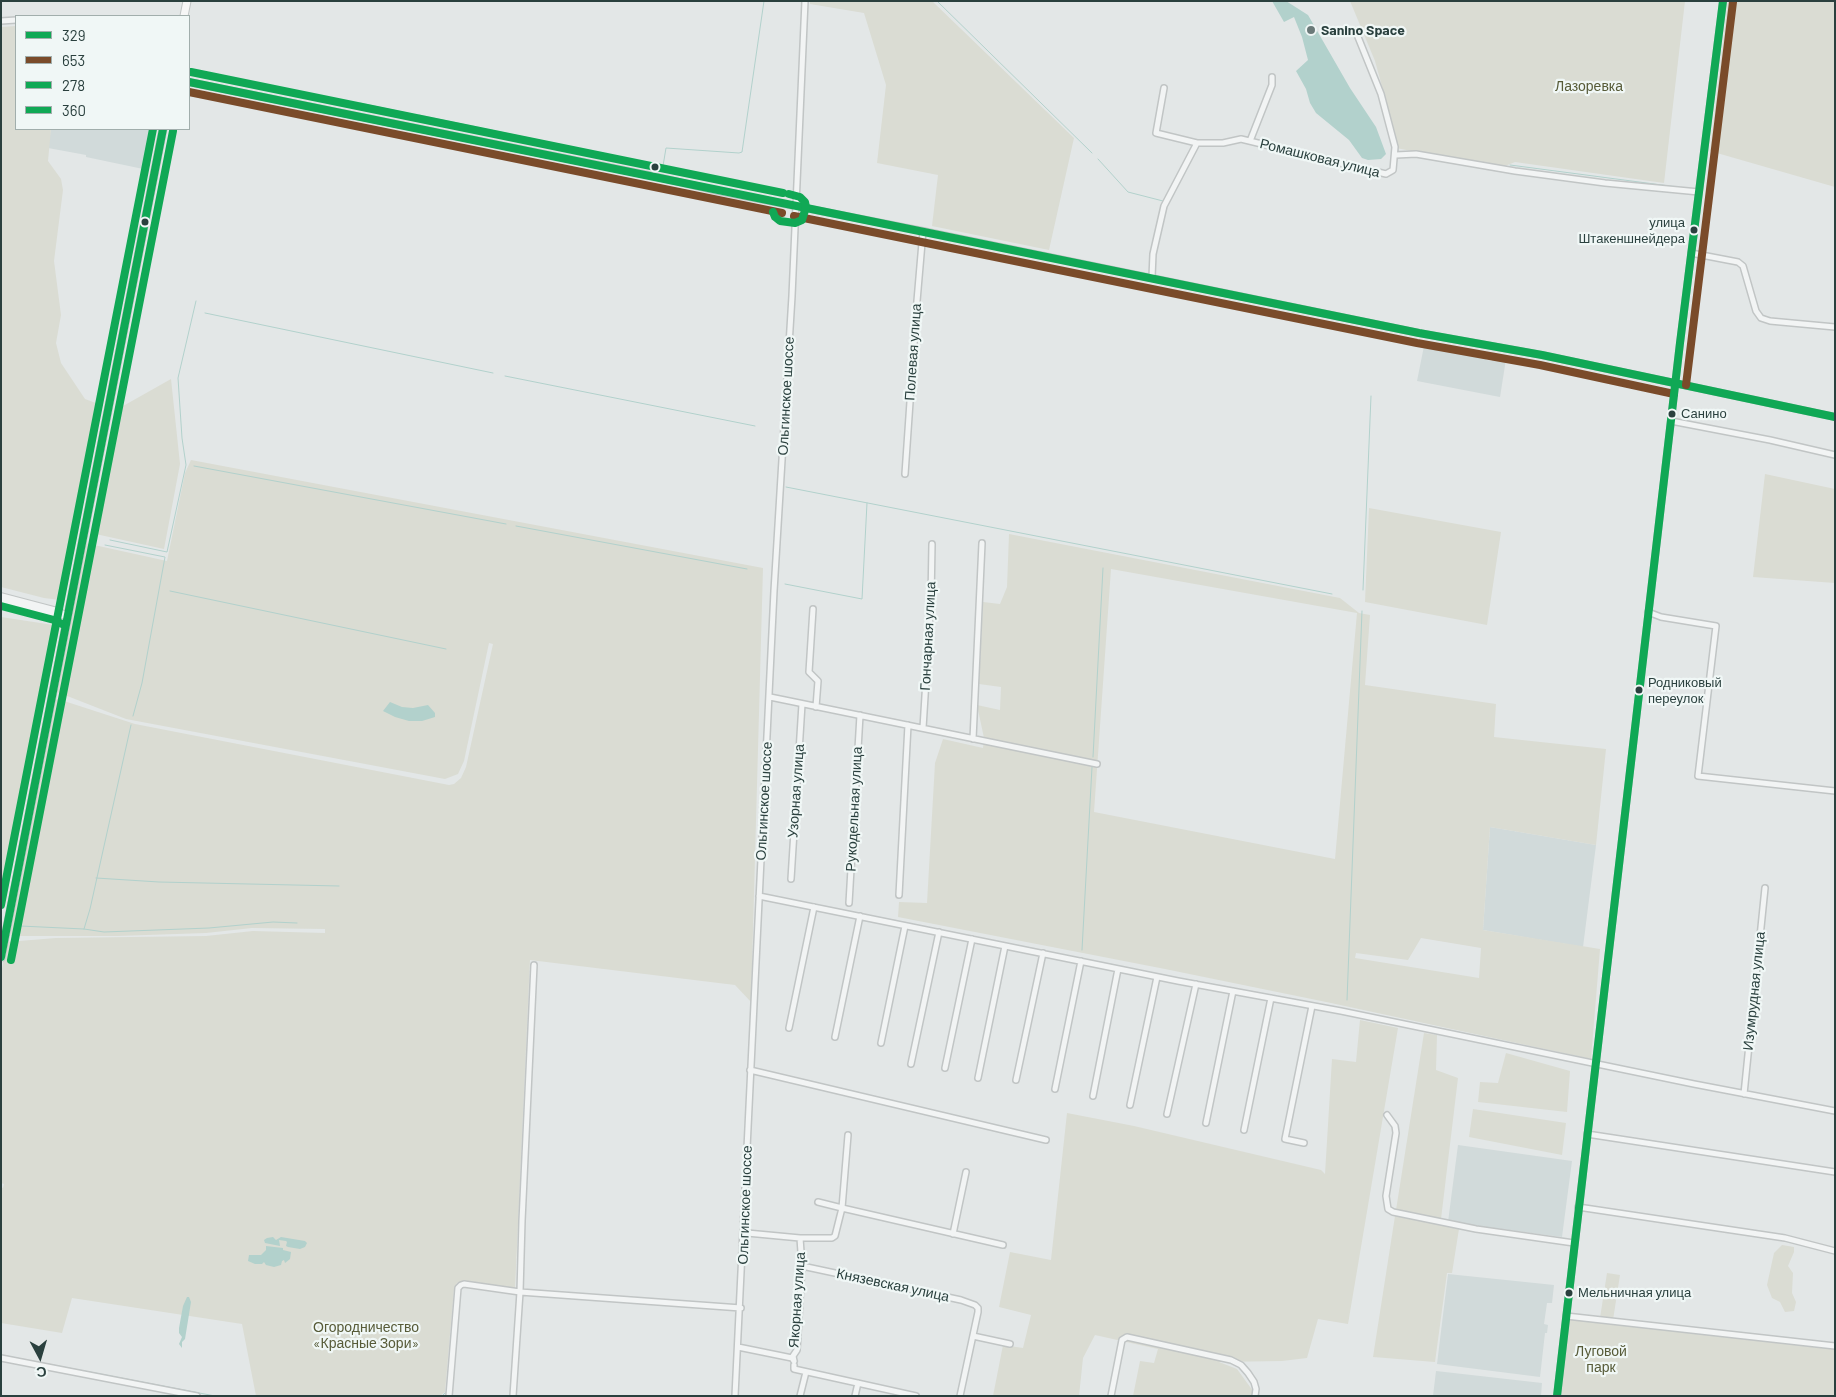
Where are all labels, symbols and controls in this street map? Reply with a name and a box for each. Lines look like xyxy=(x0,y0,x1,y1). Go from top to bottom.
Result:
legend xyxy=(15,15,190,130)
place label: Sanino Space xyxy=(1321,22,1405,38)
marker: Sanino Space xyxy=(1305,24,1317,36)
text: 329 xyxy=(62,26,86,44)
text: 653 xyxy=(62,51,85,69)
text: 278 xyxy=(62,76,85,94)
park label: Лазоревка xyxy=(1555,78,1623,94)
text: 360 xyxy=(62,101,86,119)
street label: Ромашковая улица xyxy=(1258,135,1382,181)
unlabelled marker xyxy=(650,162,660,172)
place label: улица Штакеншнейдера xyxy=(1578,215,1685,246)
unlabelled marker xyxy=(140,217,150,227)
marker: улица Штакеншнейдера xyxy=(1689,225,1699,235)
street label: Полевая улица xyxy=(901,303,925,401)
street label: Ольгинское шоссе xyxy=(774,336,798,456)
place label: Санино xyxy=(1681,406,1727,422)
marker: Санино xyxy=(1667,409,1677,419)
street label: Гончарная улица xyxy=(917,581,939,691)
place label: Родниковый переулок xyxy=(1648,675,1722,706)
marker: Родниковый переулок xyxy=(1634,685,1644,695)
street label: Ольгинское шоссе xyxy=(752,741,776,861)
street label: Узорная улица xyxy=(784,743,808,839)
street label: Рукодельная улица xyxy=(842,746,866,872)
street label: Изумрудная улица xyxy=(1739,931,1769,1051)
street label: Ольгинское шоссе xyxy=(735,1145,755,1265)
street label: Якорная улица xyxy=(785,1251,809,1349)
street label: Князевская улица xyxy=(835,1265,951,1305)
place label: Мельничная улица xyxy=(1578,1285,1691,1301)
marker: Мельничная улица xyxy=(1564,1288,1574,1298)
park label: Огородничество «Красные Зори» xyxy=(313,1319,419,1351)
north arrow xyxy=(15,1332,65,1382)
park label: Луговой парк xyxy=(1575,1343,1627,1375)
text: С xyxy=(36,1363,48,1381)

